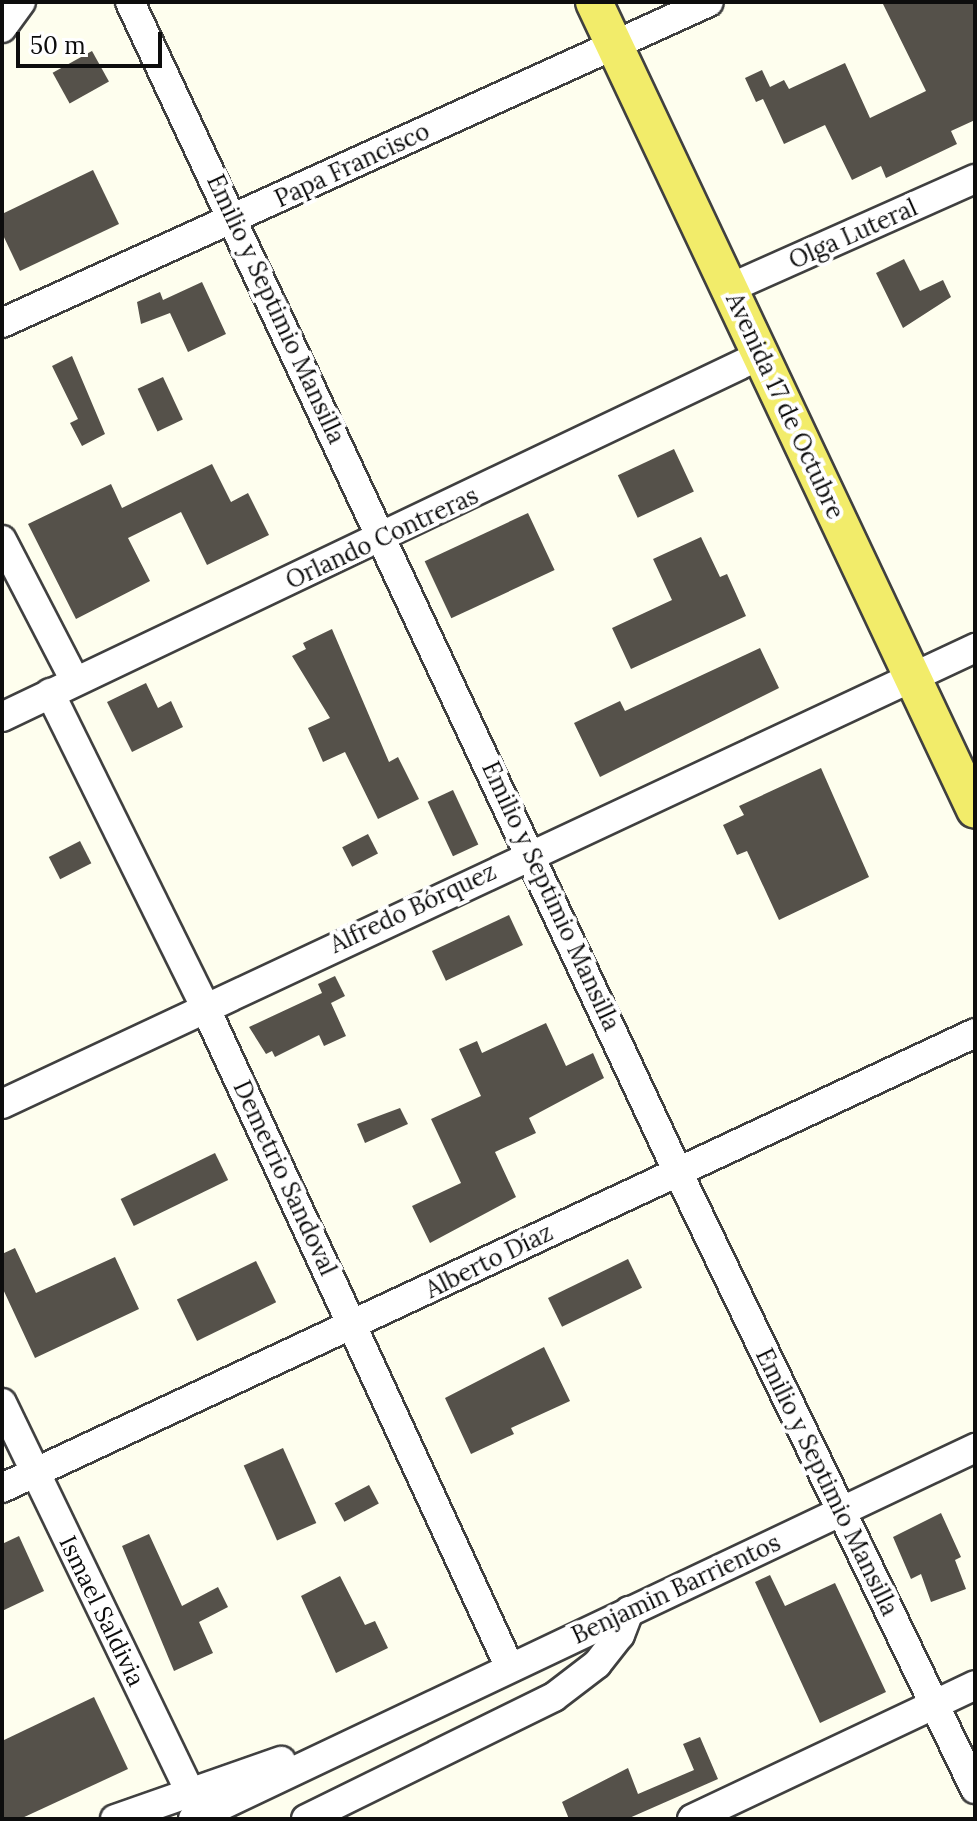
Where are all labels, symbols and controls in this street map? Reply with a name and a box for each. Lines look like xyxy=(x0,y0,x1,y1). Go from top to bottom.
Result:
scale bar xyxy=(20,16,166,66)
text: 50 m xyxy=(30,30,86,61)
street label: Papa Francisco xyxy=(270,117,434,213)
street label: Emilio y Septimio Mansilla xyxy=(201,170,351,448)
street label: Olga Luteral xyxy=(784,193,922,275)
street label: Avenida 17 de Octubre xyxy=(720,288,850,524)
street label: Orlando Contreras xyxy=(281,481,483,595)
street label: Emilio y Septimio Mansilla xyxy=(476,757,626,1035)
street label: Alfredo Bórquez xyxy=(325,857,501,959)
street label: Demetrio Sandoval xyxy=(227,1076,343,1280)
street label: Alberto Díaz xyxy=(421,1218,557,1304)
street label: Emilio y Septimio Mansilla xyxy=(750,1344,904,1620)
street label: Benjamin Barrientos xyxy=(567,1528,785,1650)
street label: Ismael Saldivia xyxy=(53,1531,151,1691)

